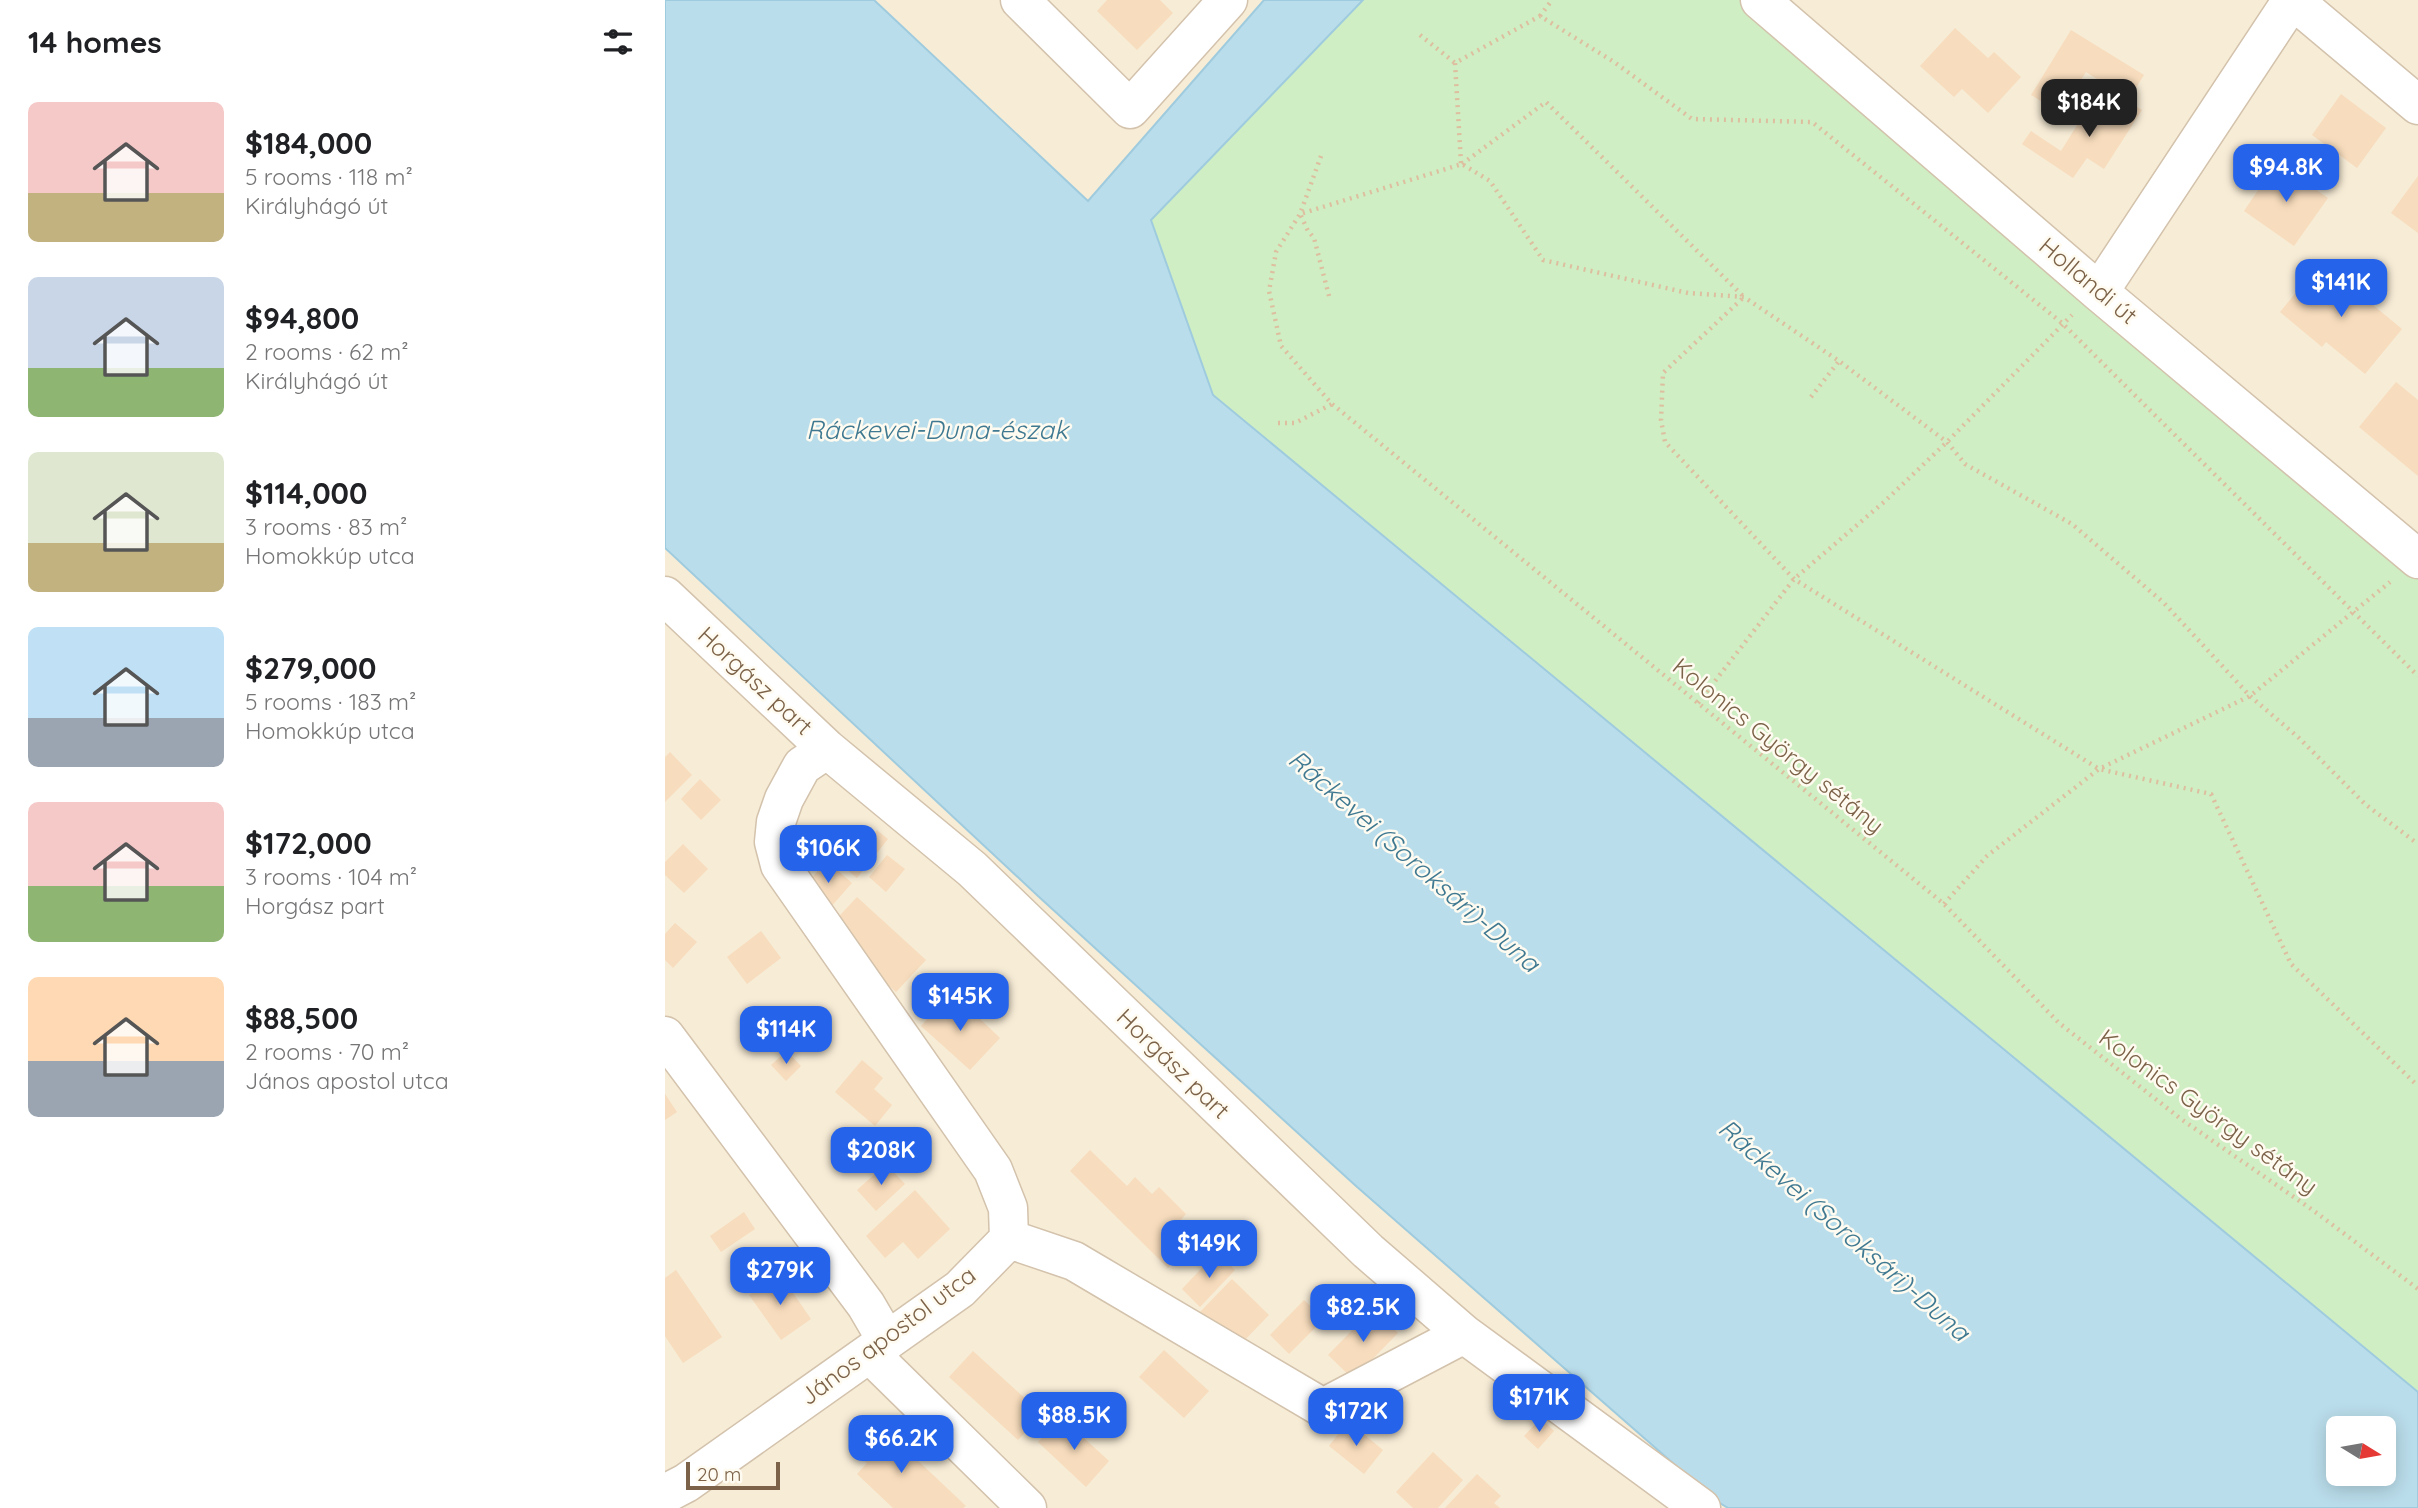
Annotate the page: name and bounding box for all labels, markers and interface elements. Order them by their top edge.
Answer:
text: 14 homes [28,23,162,61]
icon: filters [599,23,637,61]
pin: $184K [2040,80,2138,139]
text: $184K [2057,87,2121,116]
text: $184,000 [245,124,372,162]
icon: home [84,130,168,214]
pin: $94.8K [2229,144,2343,204]
text: $94.8K [2249,152,2323,181]
text: 5 rooms · 118 m² [245,162,413,191]
text: Királyhágó út [245,191,388,220]
street label: Hollandi út [2033,230,2144,330]
pin: $141K [2292,260,2390,319]
text: $141K [2311,267,2371,296]
text: $94,800 [245,299,359,337]
icon: home [84,305,168,389]
text: 2 rooms · 62 m² [245,337,409,366]
text: Királyhágó út [245,366,388,395]
water label: Ráckevei-Duna-észak [806,413,1070,446]
text: $114,000 [245,474,367,512]
icon: home [84,480,168,564]
text: 3 rooms · 83 m² [245,512,407,541]
text: Homokkúp utca [245,541,415,570]
street label: Horgász part [692,620,819,741]
text: $279,000 [245,649,376,687]
street label: Kolonics György sétány [1667,651,1890,840]
icon: home [84,655,168,739]
text: 5 rooms · 183 m² [245,687,416,716]
text: Homokkúp utca [245,716,415,745]
water label: Ráckevei (Soroksári)-Duna [1282,742,1548,980]
text: $172,000 [245,824,372,862]
pin: $106K [779,826,877,885]
icon: home [84,830,168,914]
text: $106K [796,833,860,862]
text: 3 rooms · 104 m² [245,862,417,891]
text: Horgász part [245,891,385,920]
pin: $145K [911,974,1009,1033]
text: $145K [928,981,992,1010]
text: $88,500 [245,999,358,1037]
street label: Horgász part [1111,1002,1237,1125]
icon: home [84,1005,168,1089]
pin: $114K [737,1006,835,1066]
text: $114K [756,1014,816,1043]
street label: Kolonics György sétány [2093,1022,2324,1201]
text: 2 rooms · 70 m² [245,1037,409,1066]
text: János apostol utca [245,1066,449,1095]
water label: Ráckevei (Soroksári)-Duna [1712,1111,1978,1349]
pin: $208K [832,1128,930,1187]
text: $208K [847,1135,915,1164]
pin: $149K [1160,1220,1258,1280]
text: $149K [1177,1228,1241,1257]
pin: $279K [731,1248,829,1307]
text: $279K [746,1255,814,1284]
street label: János apostol utca [794,1259,981,1411]
pin: $82.5K [1306,1284,1420,1344]
text: $82.5K [1326,1292,1400,1321]
pin: $171K [1490,1374,1588,1434]
text: $171K [1509,1382,1569,1411]
pin: $172K [1307,1388,1405,1448]
pin: $88.5K [1017,1392,1131,1452]
text: $172K [1324,1396,1388,1425]
text: $88.5K [1038,1400,1110,1429]
pin: $66.2K [844,1416,958,1475]
north arrow [2326,1416,2396,1486]
map controls [2326,1416,2396,1486]
text: $66.2K [864,1423,938,1452]
scale bar [686,1459,781,1491]
text: 20 m [697,1462,741,1486]

